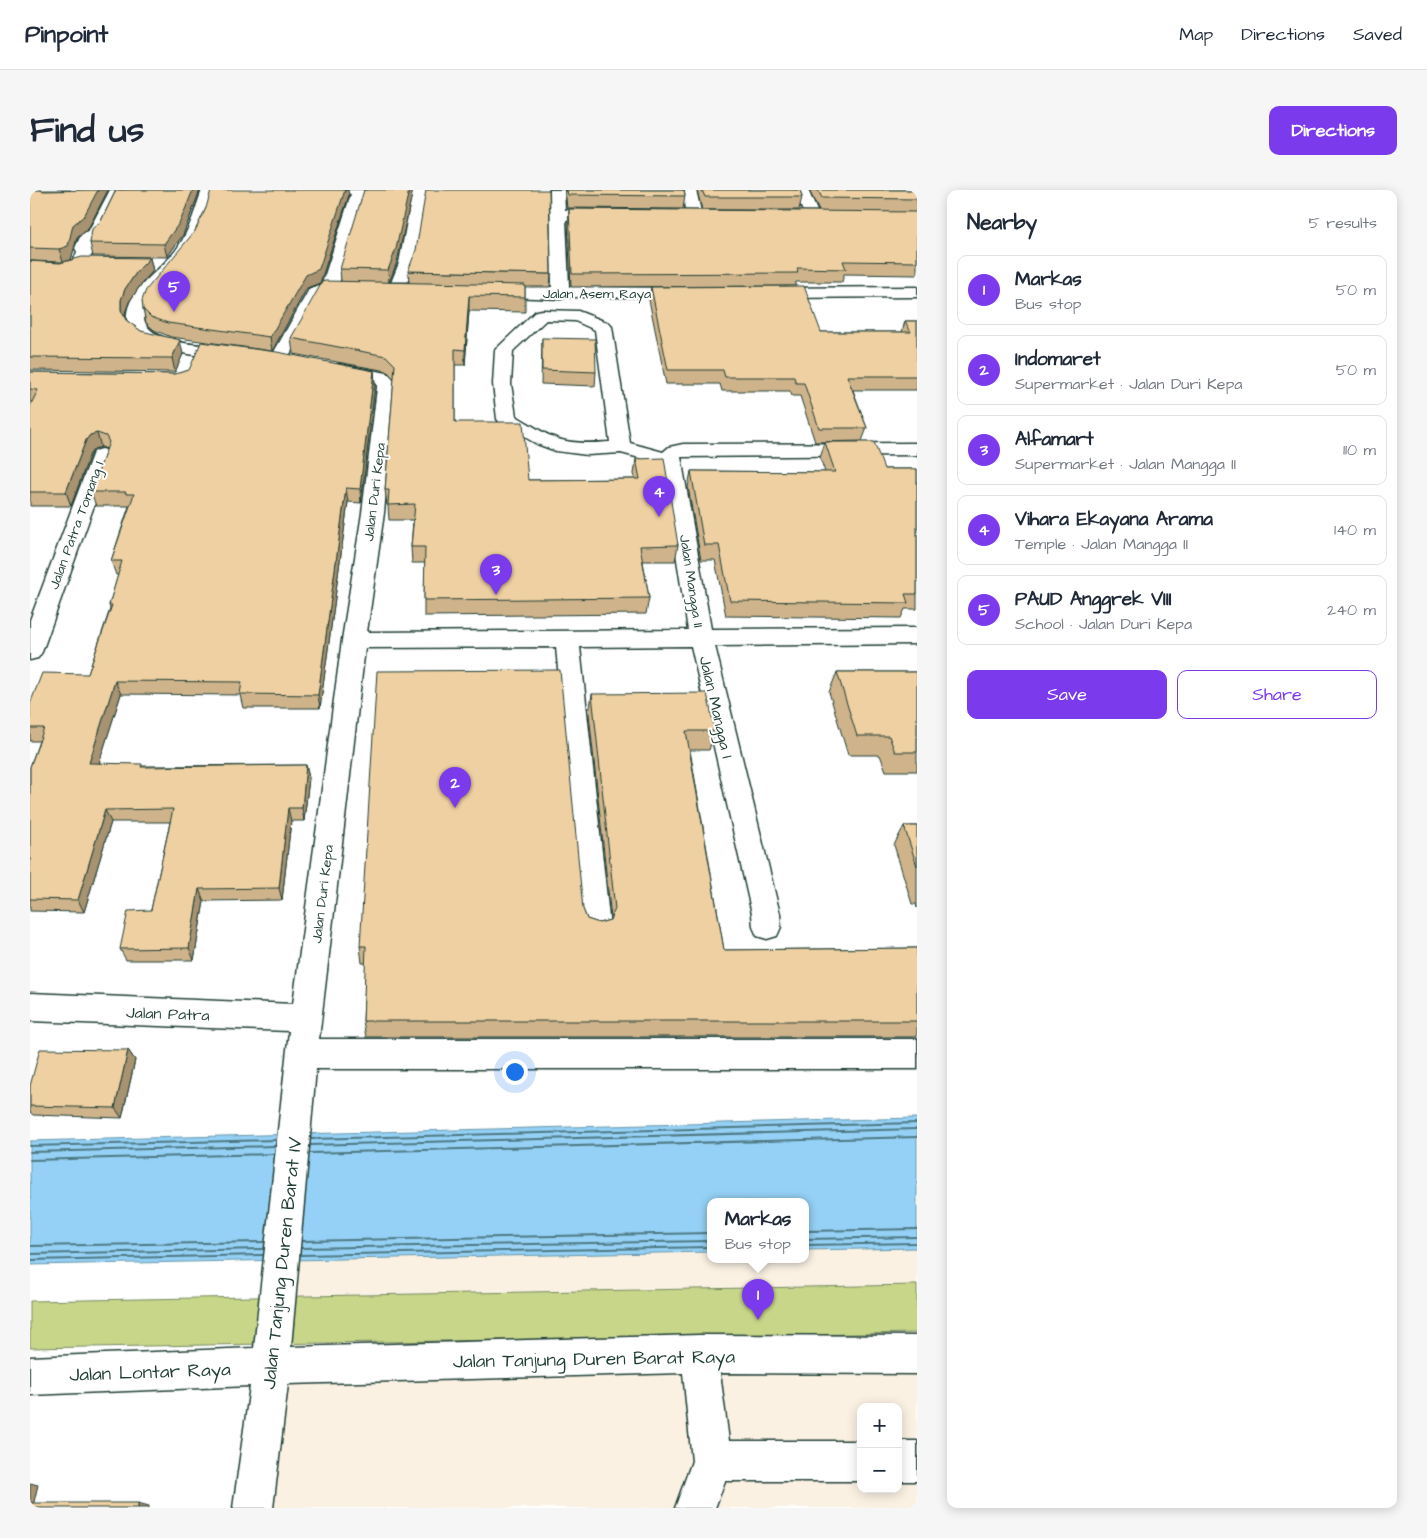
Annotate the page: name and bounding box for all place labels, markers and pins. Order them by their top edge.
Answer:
pin: 5 [158,271,190,312]
pin: 4 [643,476,675,517]
pin: 3 [480,554,512,595]
pin: 2 [439,767,471,808]
pin: 1 [742,1279,774,1320]

